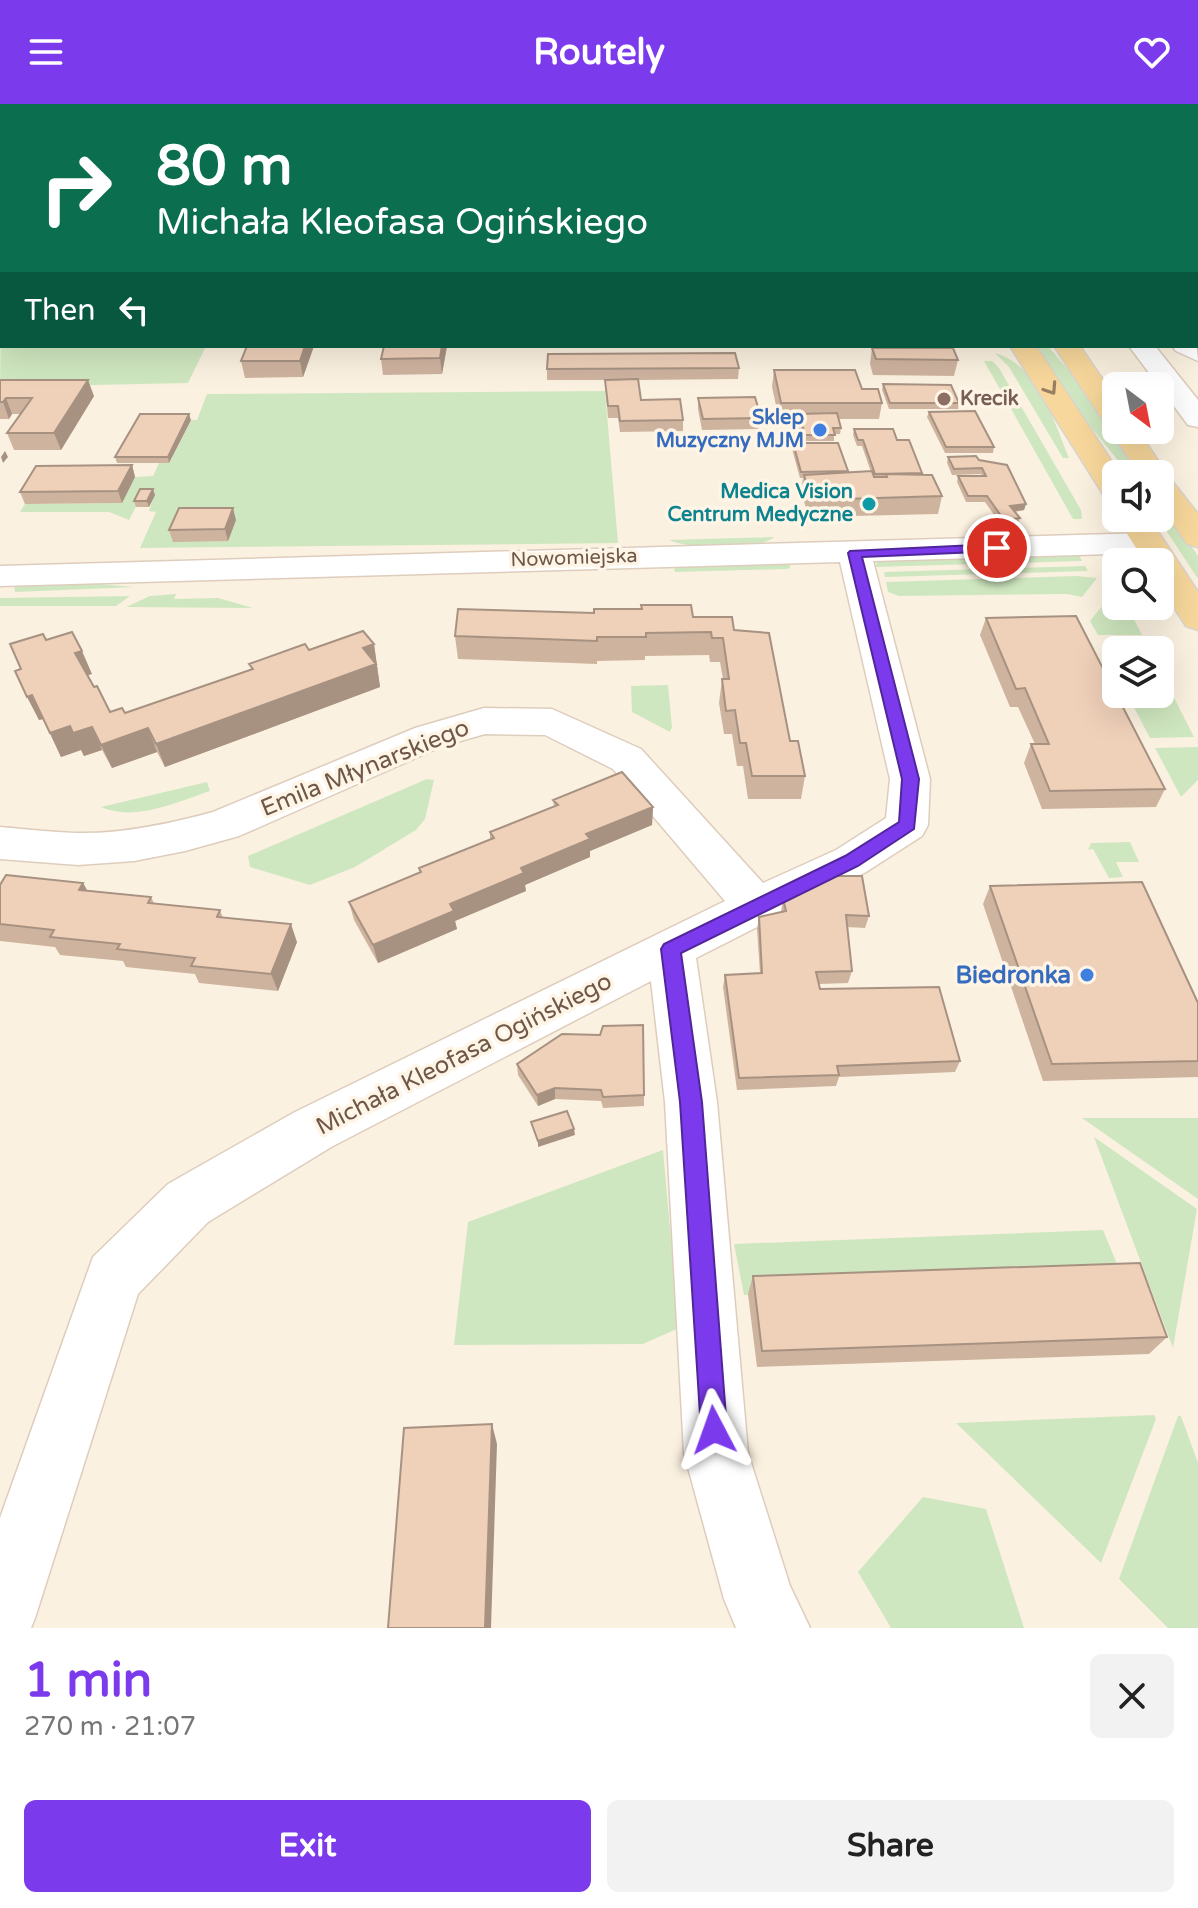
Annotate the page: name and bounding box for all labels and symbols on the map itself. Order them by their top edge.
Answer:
north arrow [1102,372,1174,444]
one-way arrow [1041,380,1056,395]
place label: Krecik [960,387,1019,411]
marker: Krecik [935,390,953,408]
place label: Sklep Muzyczny MJM [656,406,804,453]
marker: Sklep Muzyczny MJM [811,421,829,439]
place label: Medica Vision Centrum Medyczne [667,480,853,527]
marker: Medica Vision Centrum Medyczne [860,495,878,513]
pin [963,514,1031,582]
street label: Nowomiejska [510,544,638,572]
street label: Emila Młynarskiego [256,713,474,823]
place label: Biedronka [955,961,1071,990]
marker: Biedronka [1078,966,1096,984]
street label: Michała Kleofasa Ogińskiego [311,967,617,1141]
position arrow [672,1388,756,1472]

